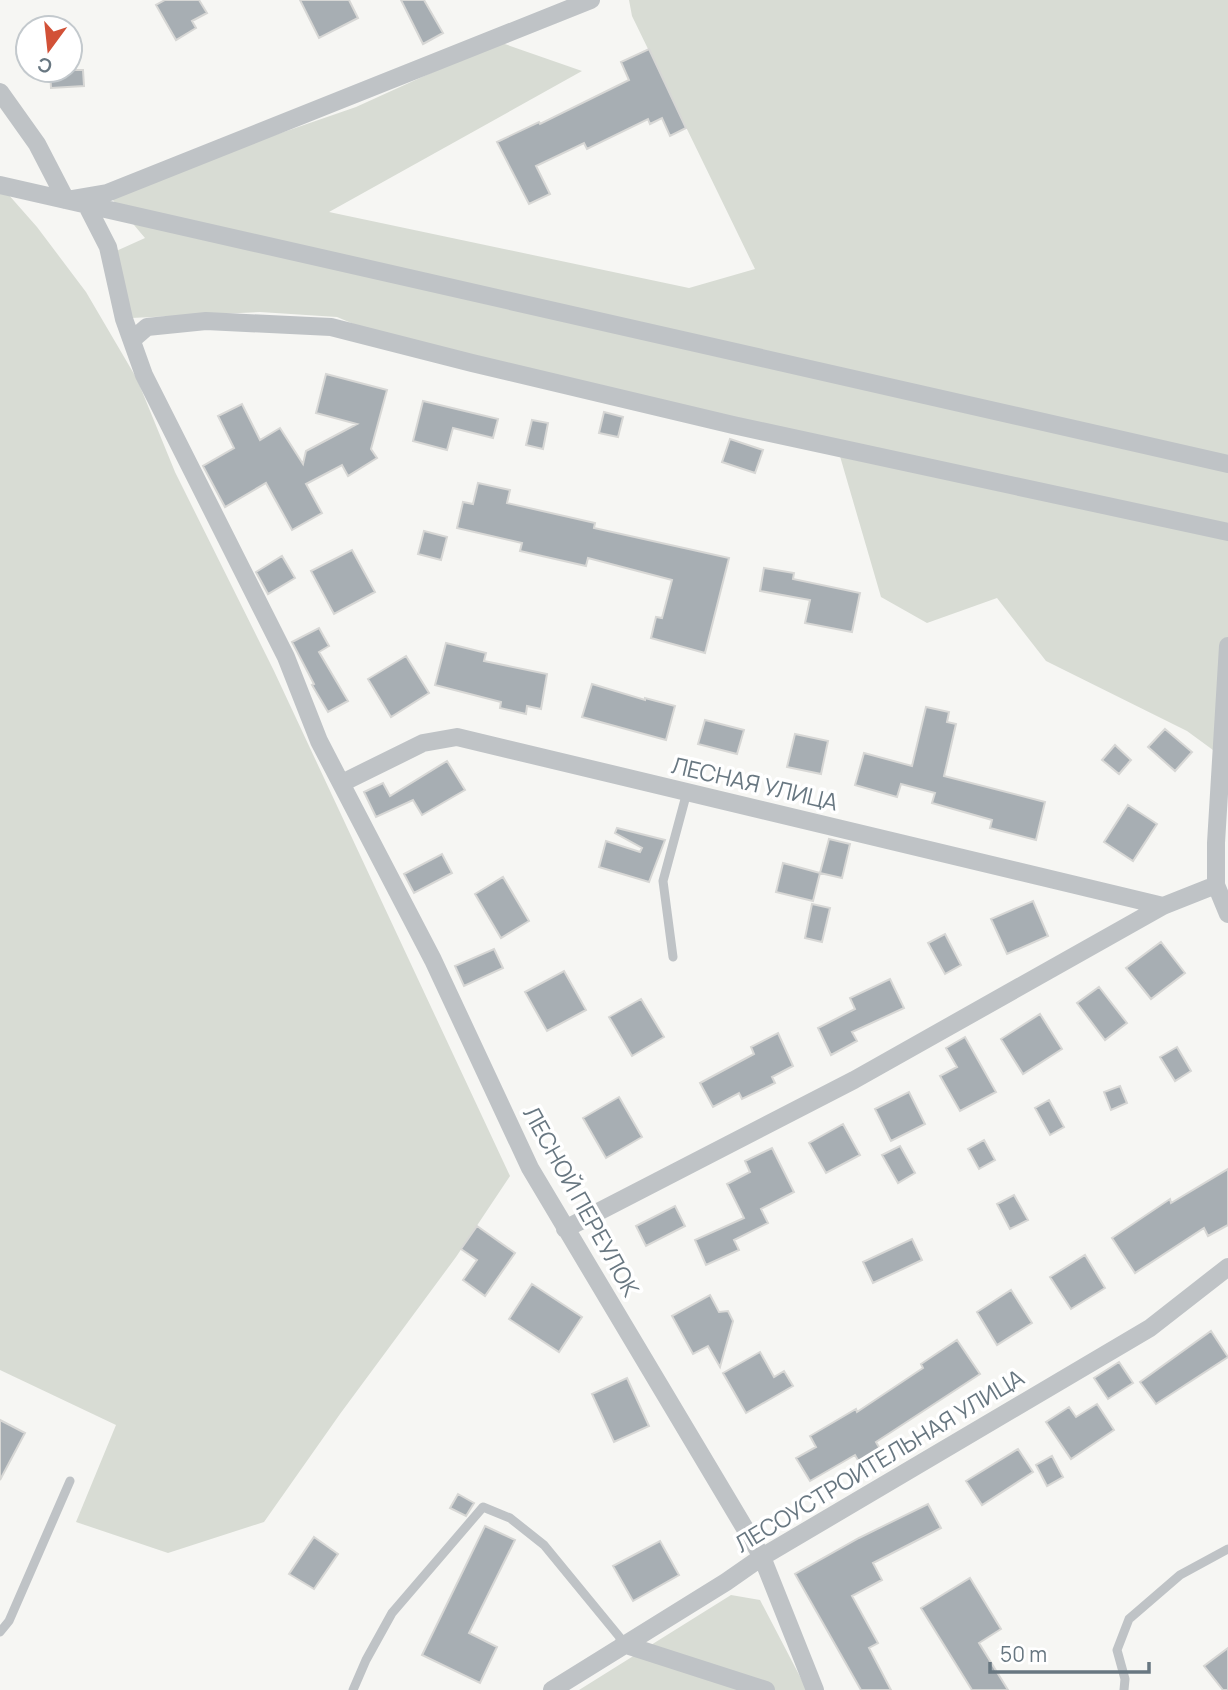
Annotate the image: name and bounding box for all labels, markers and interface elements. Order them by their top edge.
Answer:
north arrow [14,14,84,84]
text: С [34,51,55,80]
street label: ЛЕСНАЯ УЛИЦА [669,748,842,818]
street label: ЛЕСНОЙ ПЕРЕУЛОК [516,1100,648,1302]
street label: ЛЕСОУСТРОИТЕЛЬНАЯ УЛИЦА [728,1360,1030,1559]
scale bar [990,1630,1149,1674]
text: 50 m [1000,1640,1047,1668]

